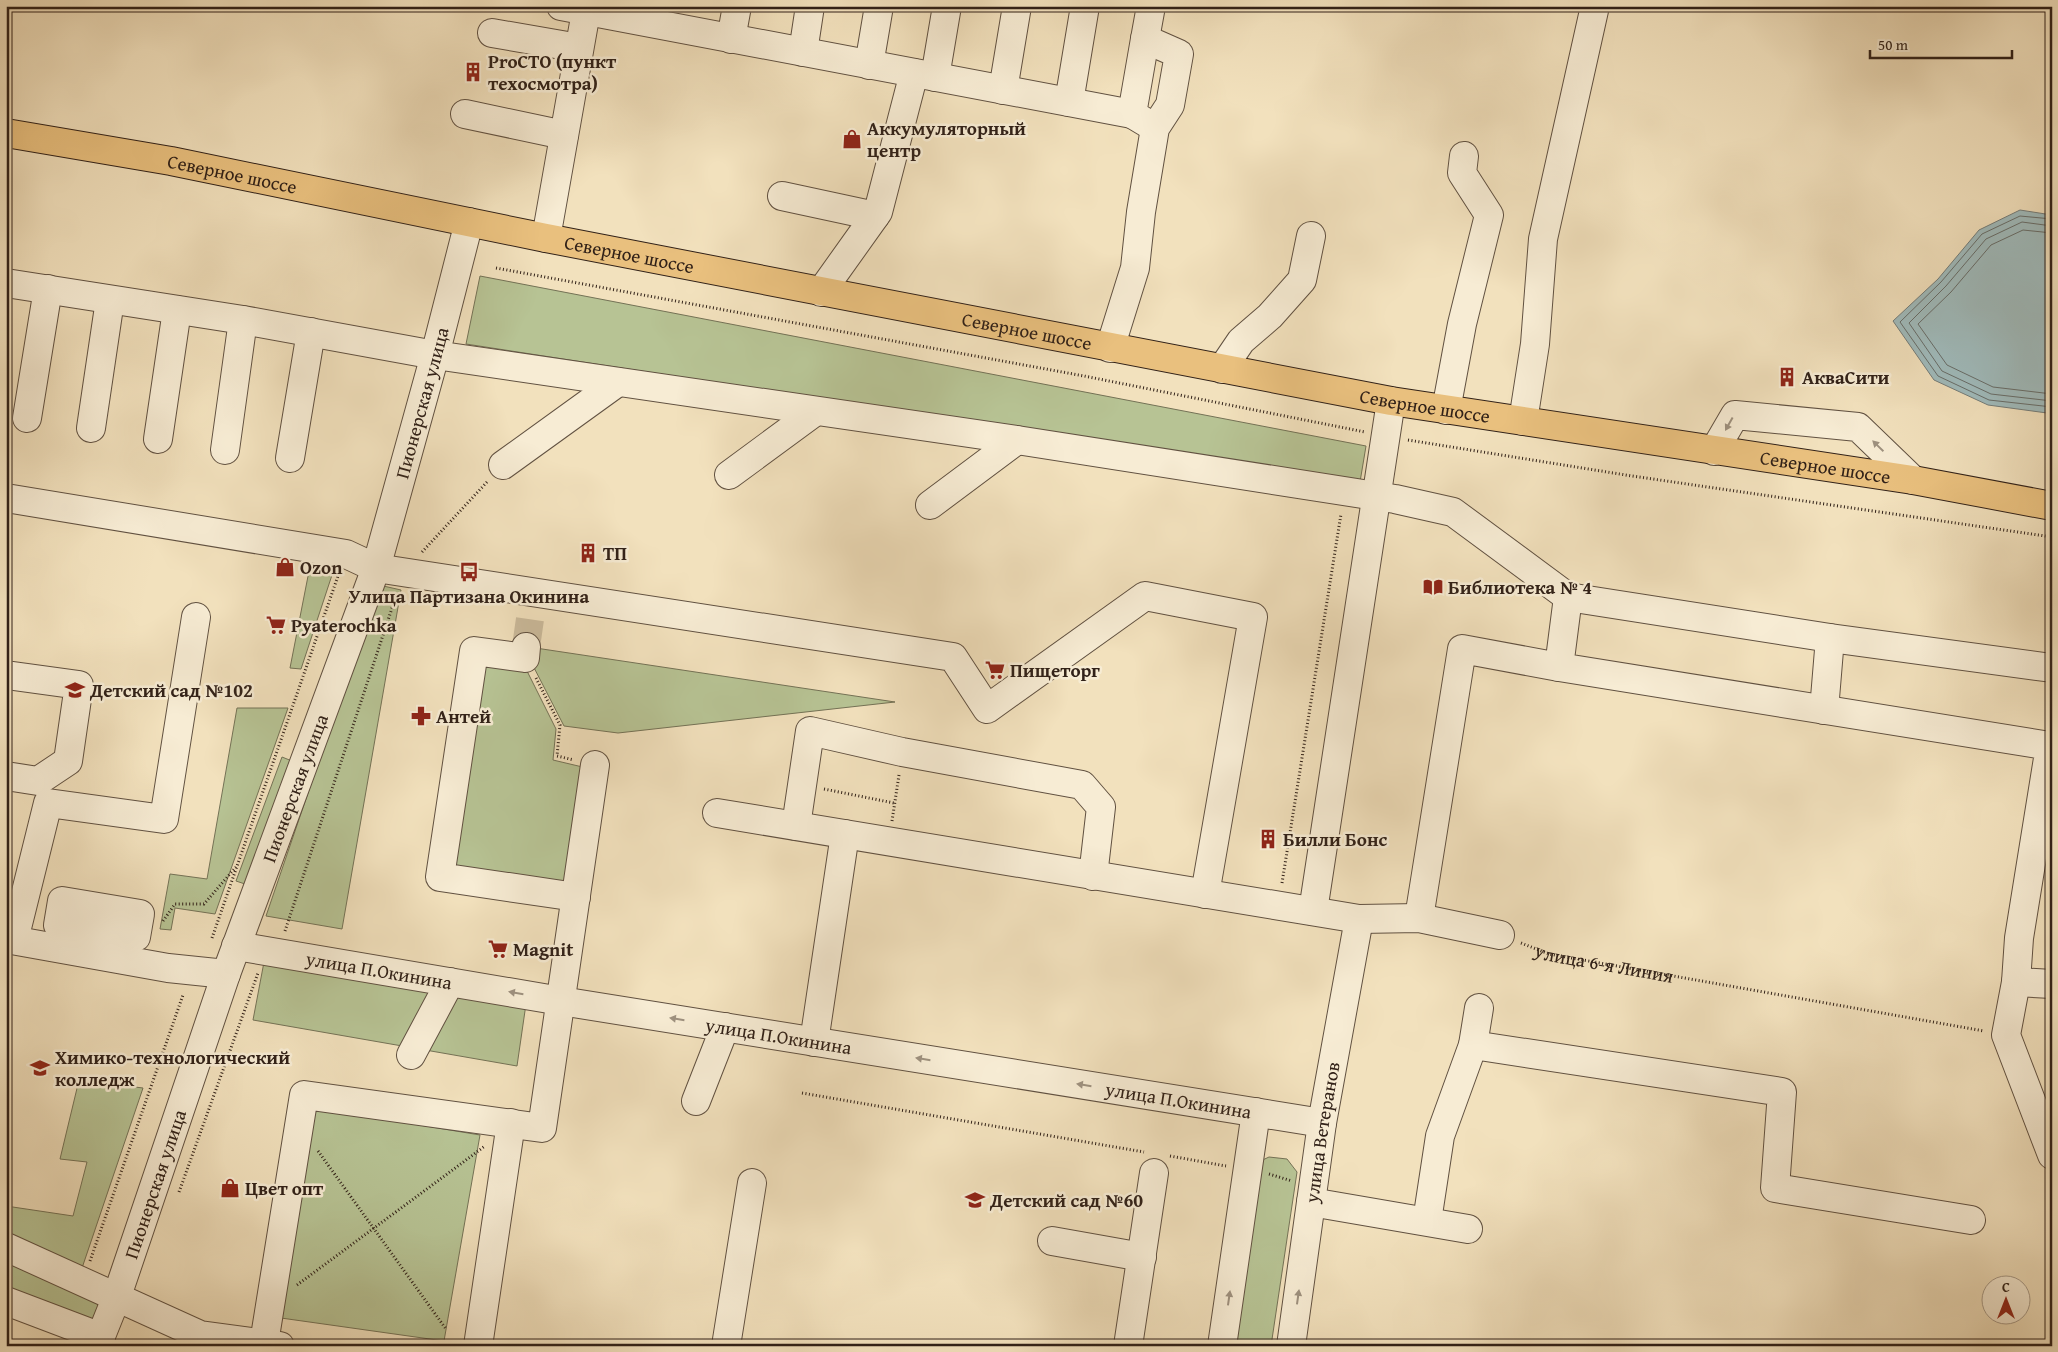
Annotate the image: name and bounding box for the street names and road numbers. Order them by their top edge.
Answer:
street label: Северное шоссе [165,147,300,201]
street label: Северное шоссе [562,228,697,280]
street label: Северное шоссе [960,305,1094,357]
street label: Пионерская улица [387,324,456,482]
street label: Северное шоссе [1357,381,1492,430]
street label: Северное шоссе [1758,443,1892,490]
street label: Пионерская улица [255,710,335,866]
street label: улица 6-я Линия [1530,935,1676,990]
street label: улица П.Окинина [303,944,454,996]
street label: улица П.Окинина [703,1010,854,1061]
street label: улица Ветеранов [1297,1059,1347,1206]
street label: улица П.Окинина [1102,1074,1254,1126]
street label: Пионерская улица [117,1106,193,1262]

